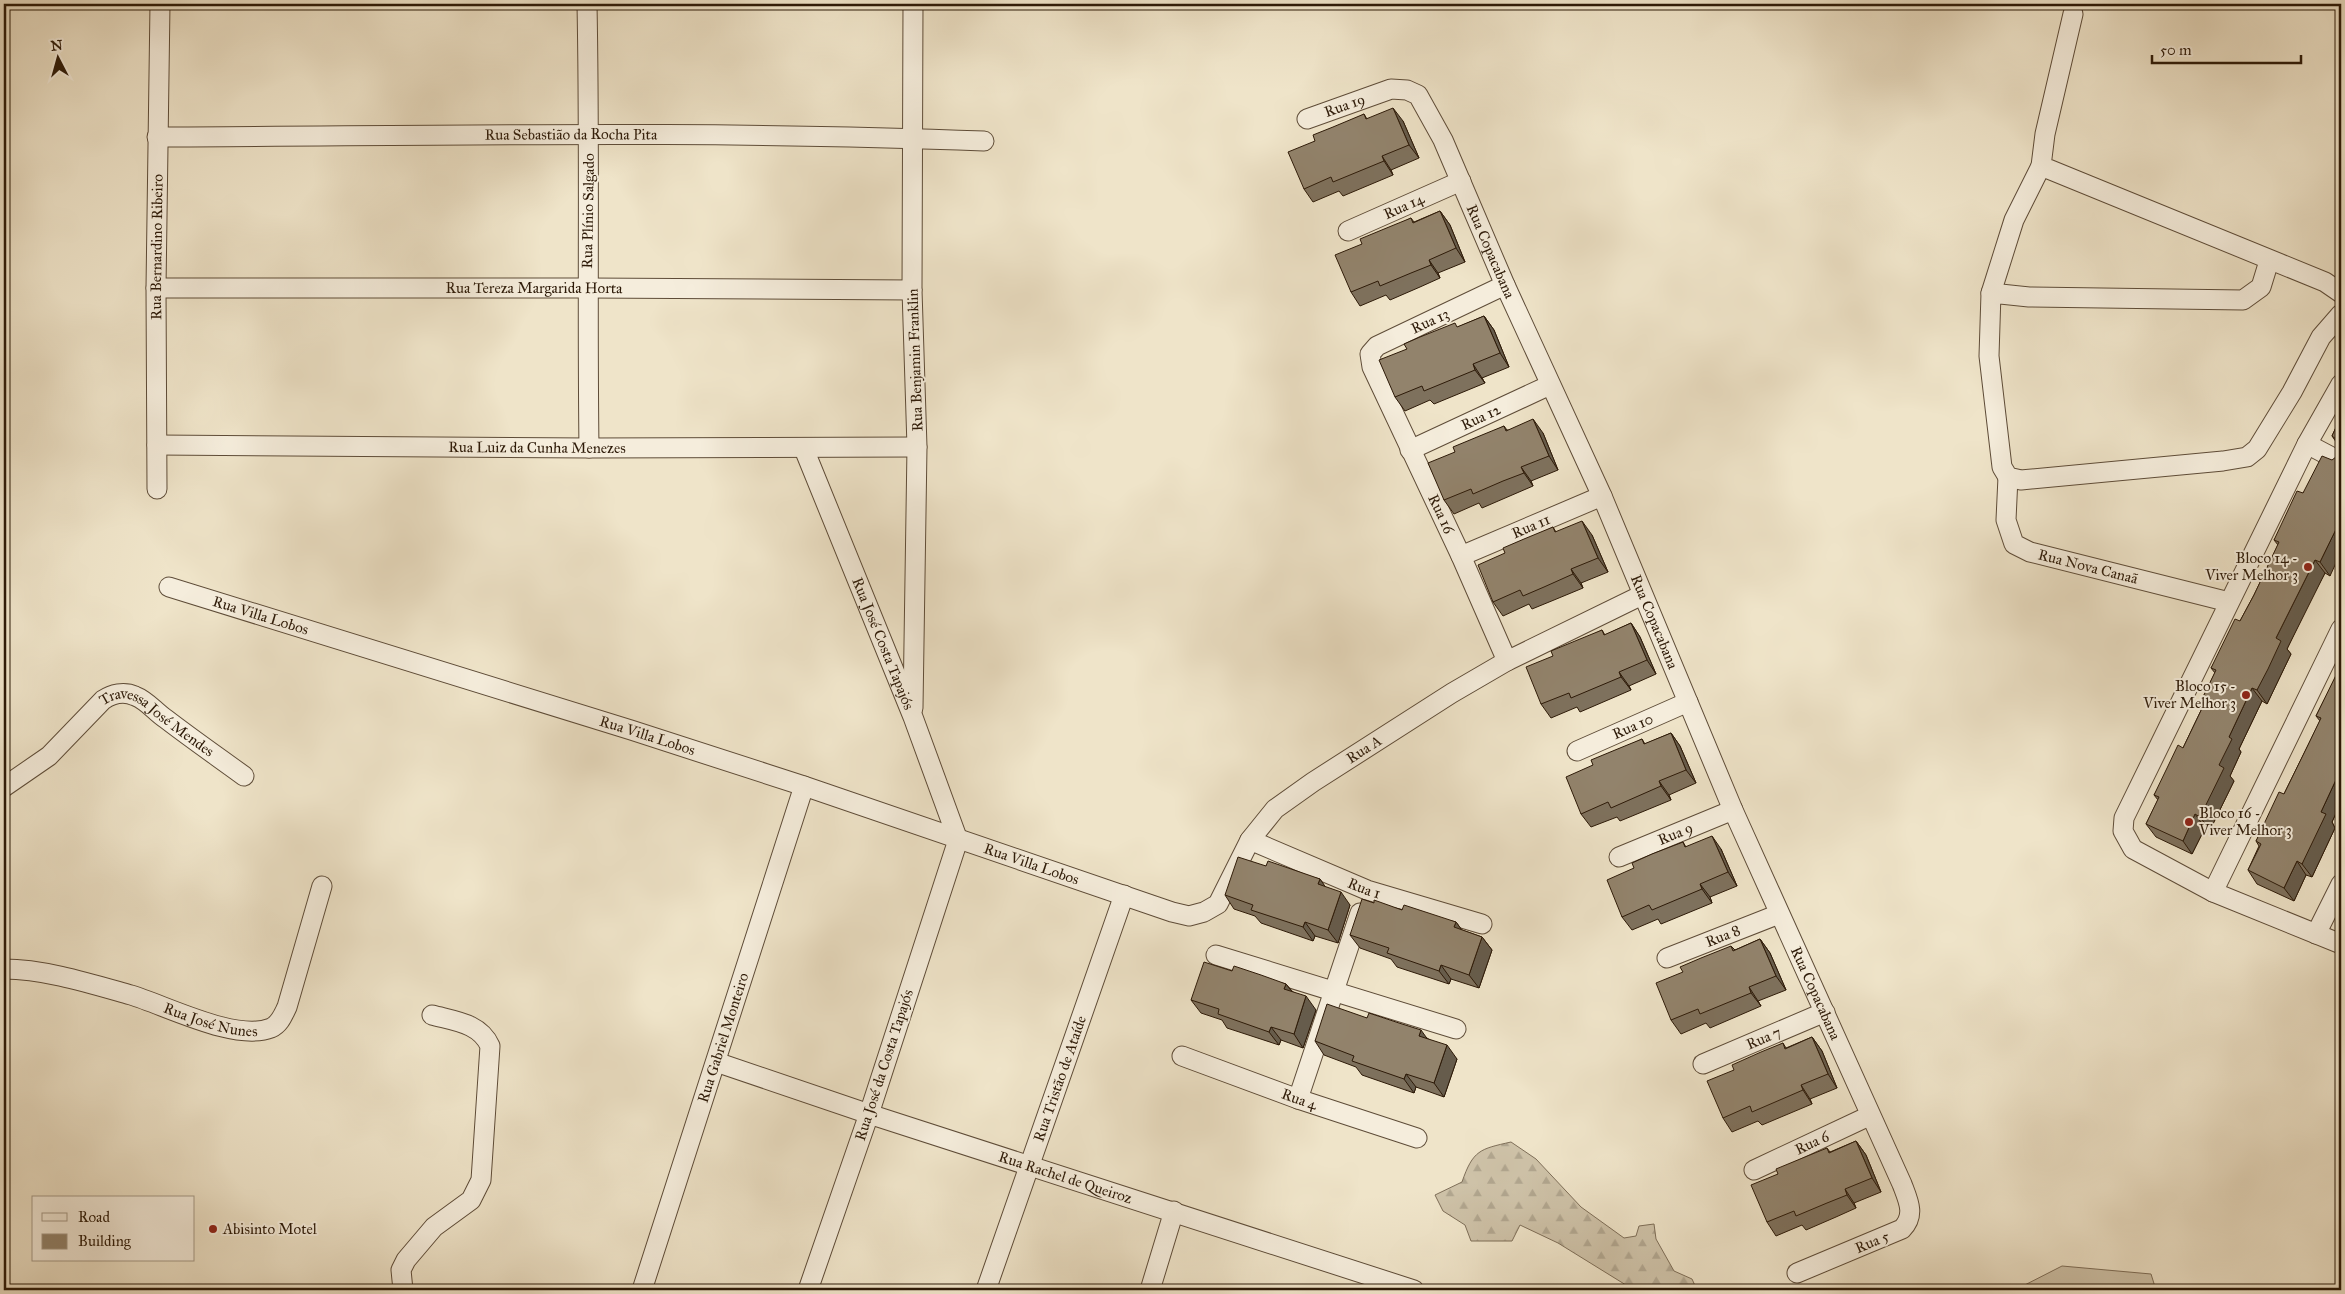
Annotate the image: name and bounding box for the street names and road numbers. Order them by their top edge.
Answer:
street label: Rua 19 [1322,90,1367,121]
street label: Rua Sebastião da Rocha Pita [485,125,658,144]
street label: Rua Plínio Salgado [578,153,598,269]
street label: Rua Bernardino Ribeiro [147,174,167,320]
street label: Rua 14 [1381,189,1427,223]
street label: Rua Copacabana [1463,202,1519,302]
street label: Rua Tereza Margarida Horta [446,279,623,297]
street label: Rua Benjamin Franklin [904,288,926,432]
street label: Rua 13 [1408,304,1452,338]
street label: Rua 12 [1458,400,1504,434]
street label: Rua Luiz da Cunha Menezes [448,438,626,457]
street label: Rua 16 [1424,491,1459,538]
street label: Rua 11 [1509,510,1553,542]
street label: Rua Nova Canaã [2036,545,2140,588]
street label: Rua Copacabana [1627,572,1682,672]
street label: Rua José Costa Tapajós [848,575,918,712]
street label: Rua Villa Lobos [211,592,311,639]
street label: Travessa José Mendes [96,684,218,761]
street label: Rua 10 [1610,710,1656,743]
street label: Rua Villa Lobos [597,712,698,759]
street label: Rua A [1343,732,1385,767]
street label: Rua 9 [1655,819,1696,849]
street label: Rua Villa Lobos [982,839,1082,889]
street label: Rua 1 [1345,874,1383,903]
street label: Rua 8 [1703,921,1743,951]
street label: Rua Copacabana [1787,944,1845,1043]
street label: Rua Gabriel Monteiro [694,970,753,1105]
street label: Rua José da Costa Tapajós [851,987,918,1143]
street label: Rua José Nunes [161,999,258,1040]
street label: Rua Tristão de Ataíde [1030,1013,1090,1144]
street label: Rua 7 [1744,1023,1784,1053]
street label: Rua 4 [1279,1085,1320,1114]
street label: Rua 6 [1792,1127,1833,1159]
street label: Rua Rachel de Queiroz [996,1147,1135,1207]
street label: Rua 5 [1852,1227,1892,1257]

